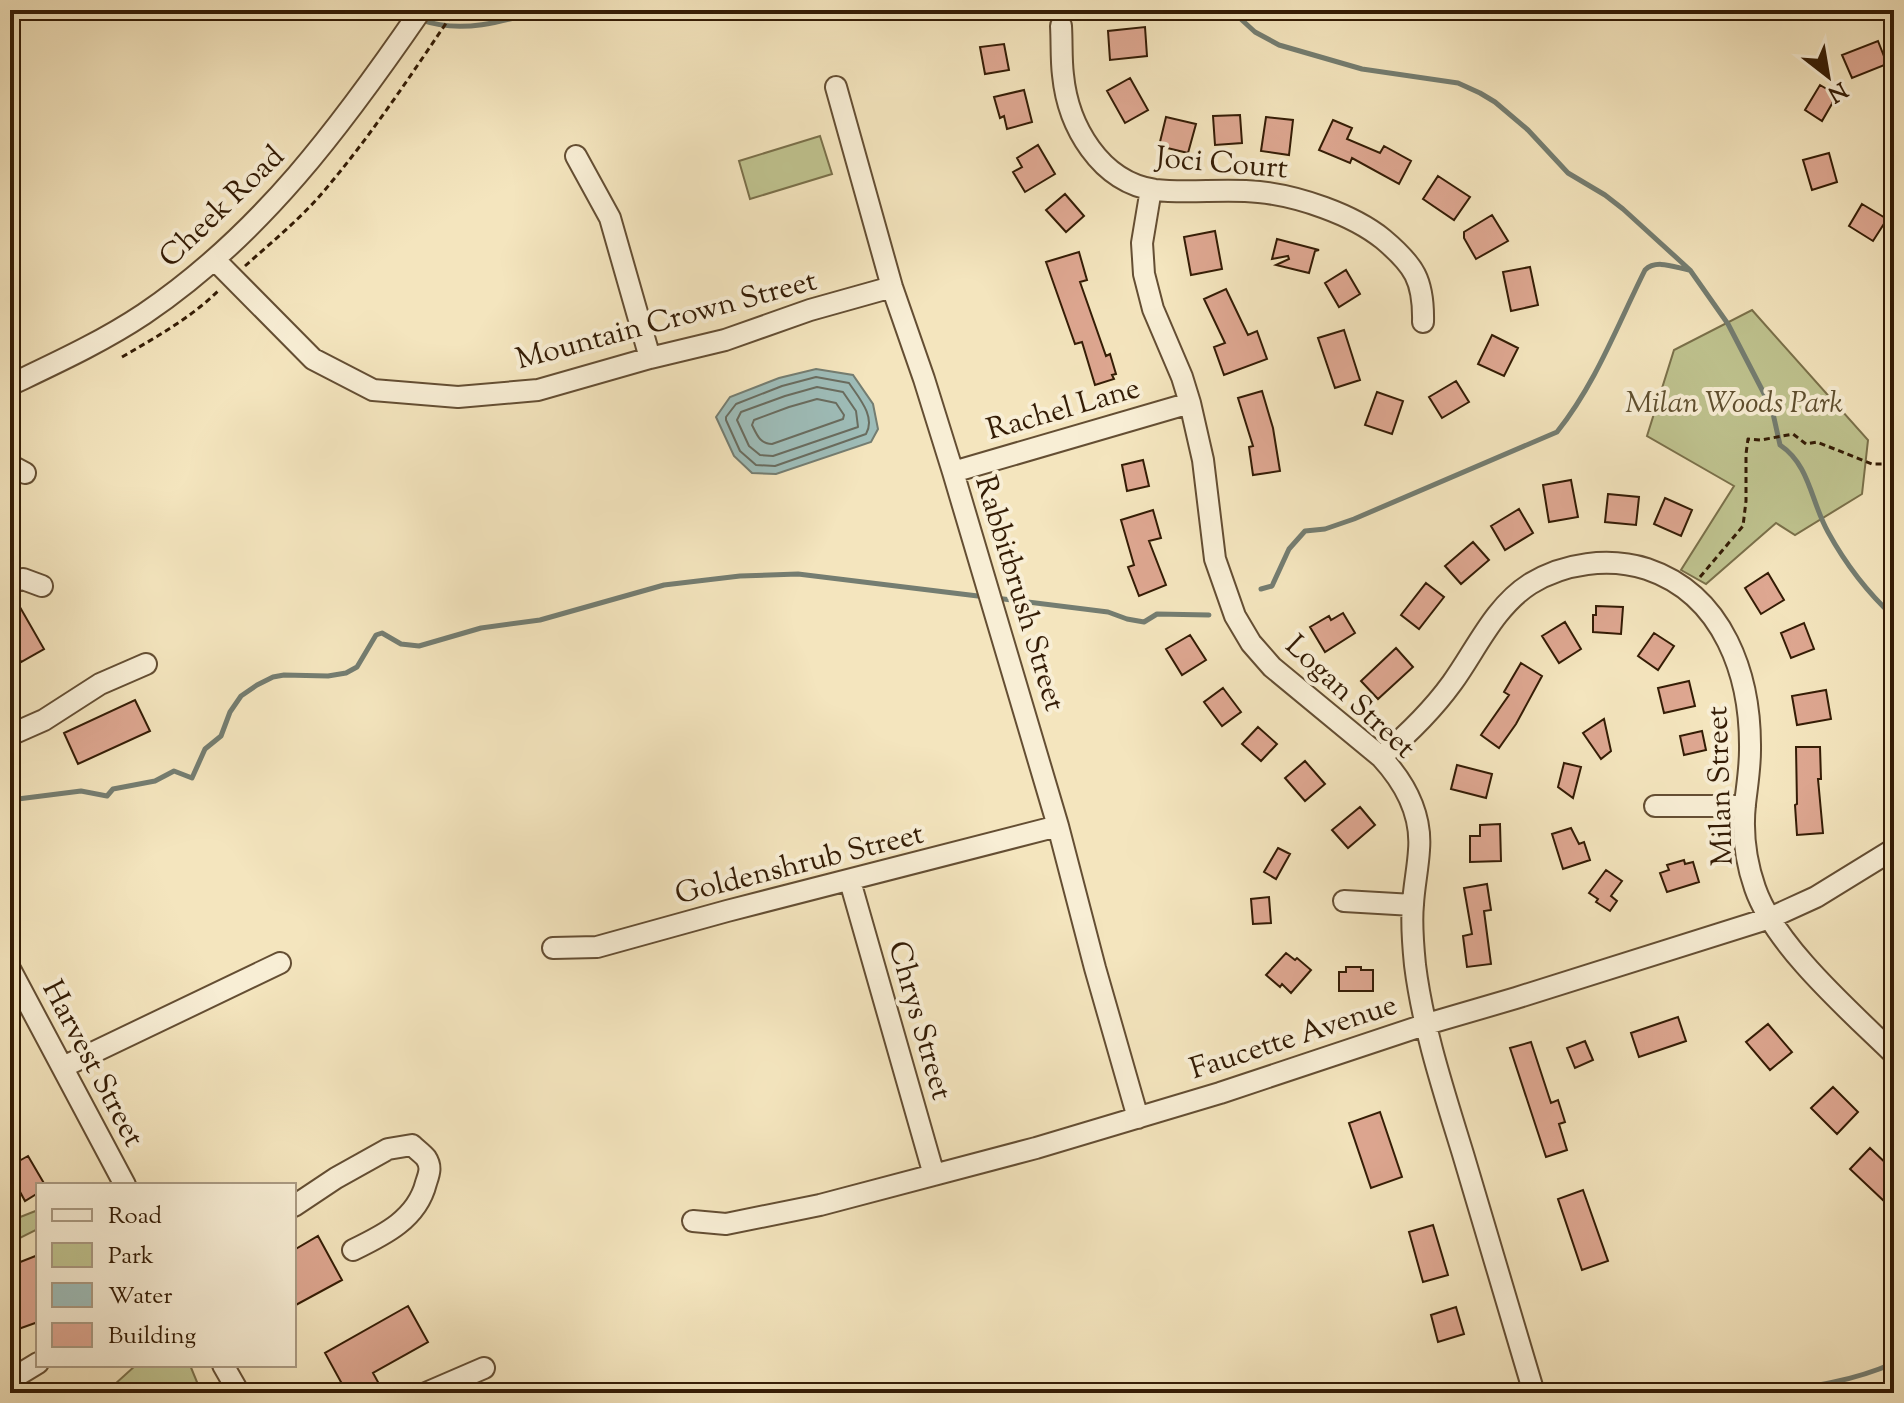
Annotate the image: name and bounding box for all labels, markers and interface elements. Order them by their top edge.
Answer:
north arrow [1788,36,1868,116]
text: N [1821,72,1853,109]
street label: Cheek Road [150,137,295,279]
street label: Joci Court [1152,137,1289,192]
street label: Mountain Crown Street [512,261,822,382]
street label: Rachel Lane [982,368,1145,453]
park label: Milan Woods Park [1625,383,1843,426]
street label: Rabbitbrush Street [962,471,1075,717]
street label: Logan Street [1274,626,1424,770]
street label: Milan Street [1697,705,1746,867]
street label: Goldenshrub Street [671,814,928,917]
street label: Chrys Street [875,936,962,1105]
street label: Harvest Street [30,973,154,1155]
street label: Faucette Avenue [1185,985,1403,1092]
legend [36,1183,296,1367]
text: Road [108,1200,162,1234]
text: Park [108,1240,154,1274]
text: Water [108,1280,172,1314]
text: Building [108,1320,197,1354]

